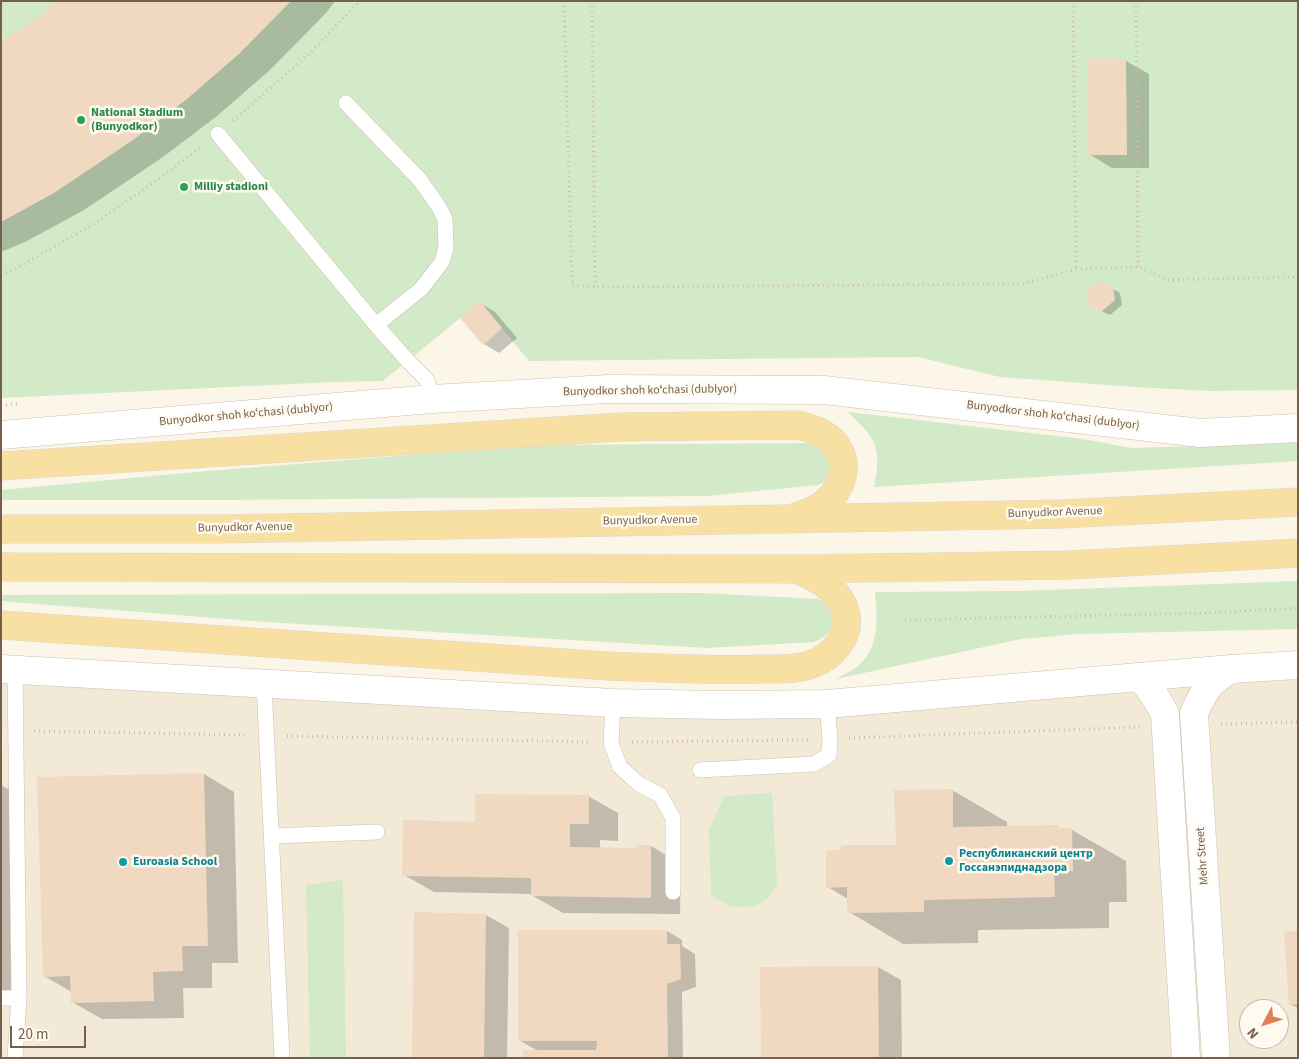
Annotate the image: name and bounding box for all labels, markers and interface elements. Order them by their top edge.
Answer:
place label: National Stadium (Bunyodkor) [91,106,183,134]
marker: National Stadium (Bunyodkor) [75,114,87,126]
place label: Milliy stadioni [194,180,268,194]
marker: Milliy stadioni [178,181,190,193]
street label: Bunyodkor shoh koʻchasi (dublyor) [563,382,737,400]
street label: Bunyodkor shoh koʻchasi (dublyor) [966,398,1140,434]
street label: Bunyodkor shoh koʻchasi (dublyor) [159,400,333,430]
street label: Bunyudkor Avenue [1007,504,1103,522]
street label: Bunyudkor Avenue [603,513,697,529]
street label: Bunyudkor Avenue [198,520,292,536]
street label: Mehr Street [1194,827,1212,885]
place label: Республиканский центр Госсанэпиднадзора [959,847,1093,875]
place label: Euroasia School [133,855,217,869]
marker: Республиканский центр Госсанэпиднадзора [943,855,955,867]
marker: Euroasia School [117,856,129,868]
north arrow [1239,999,1289,1049]
scale bar [12,1016,89,1048]
text: N [1243,1023,1264,1043]
text: 20 m [18,1024,48,1045]

